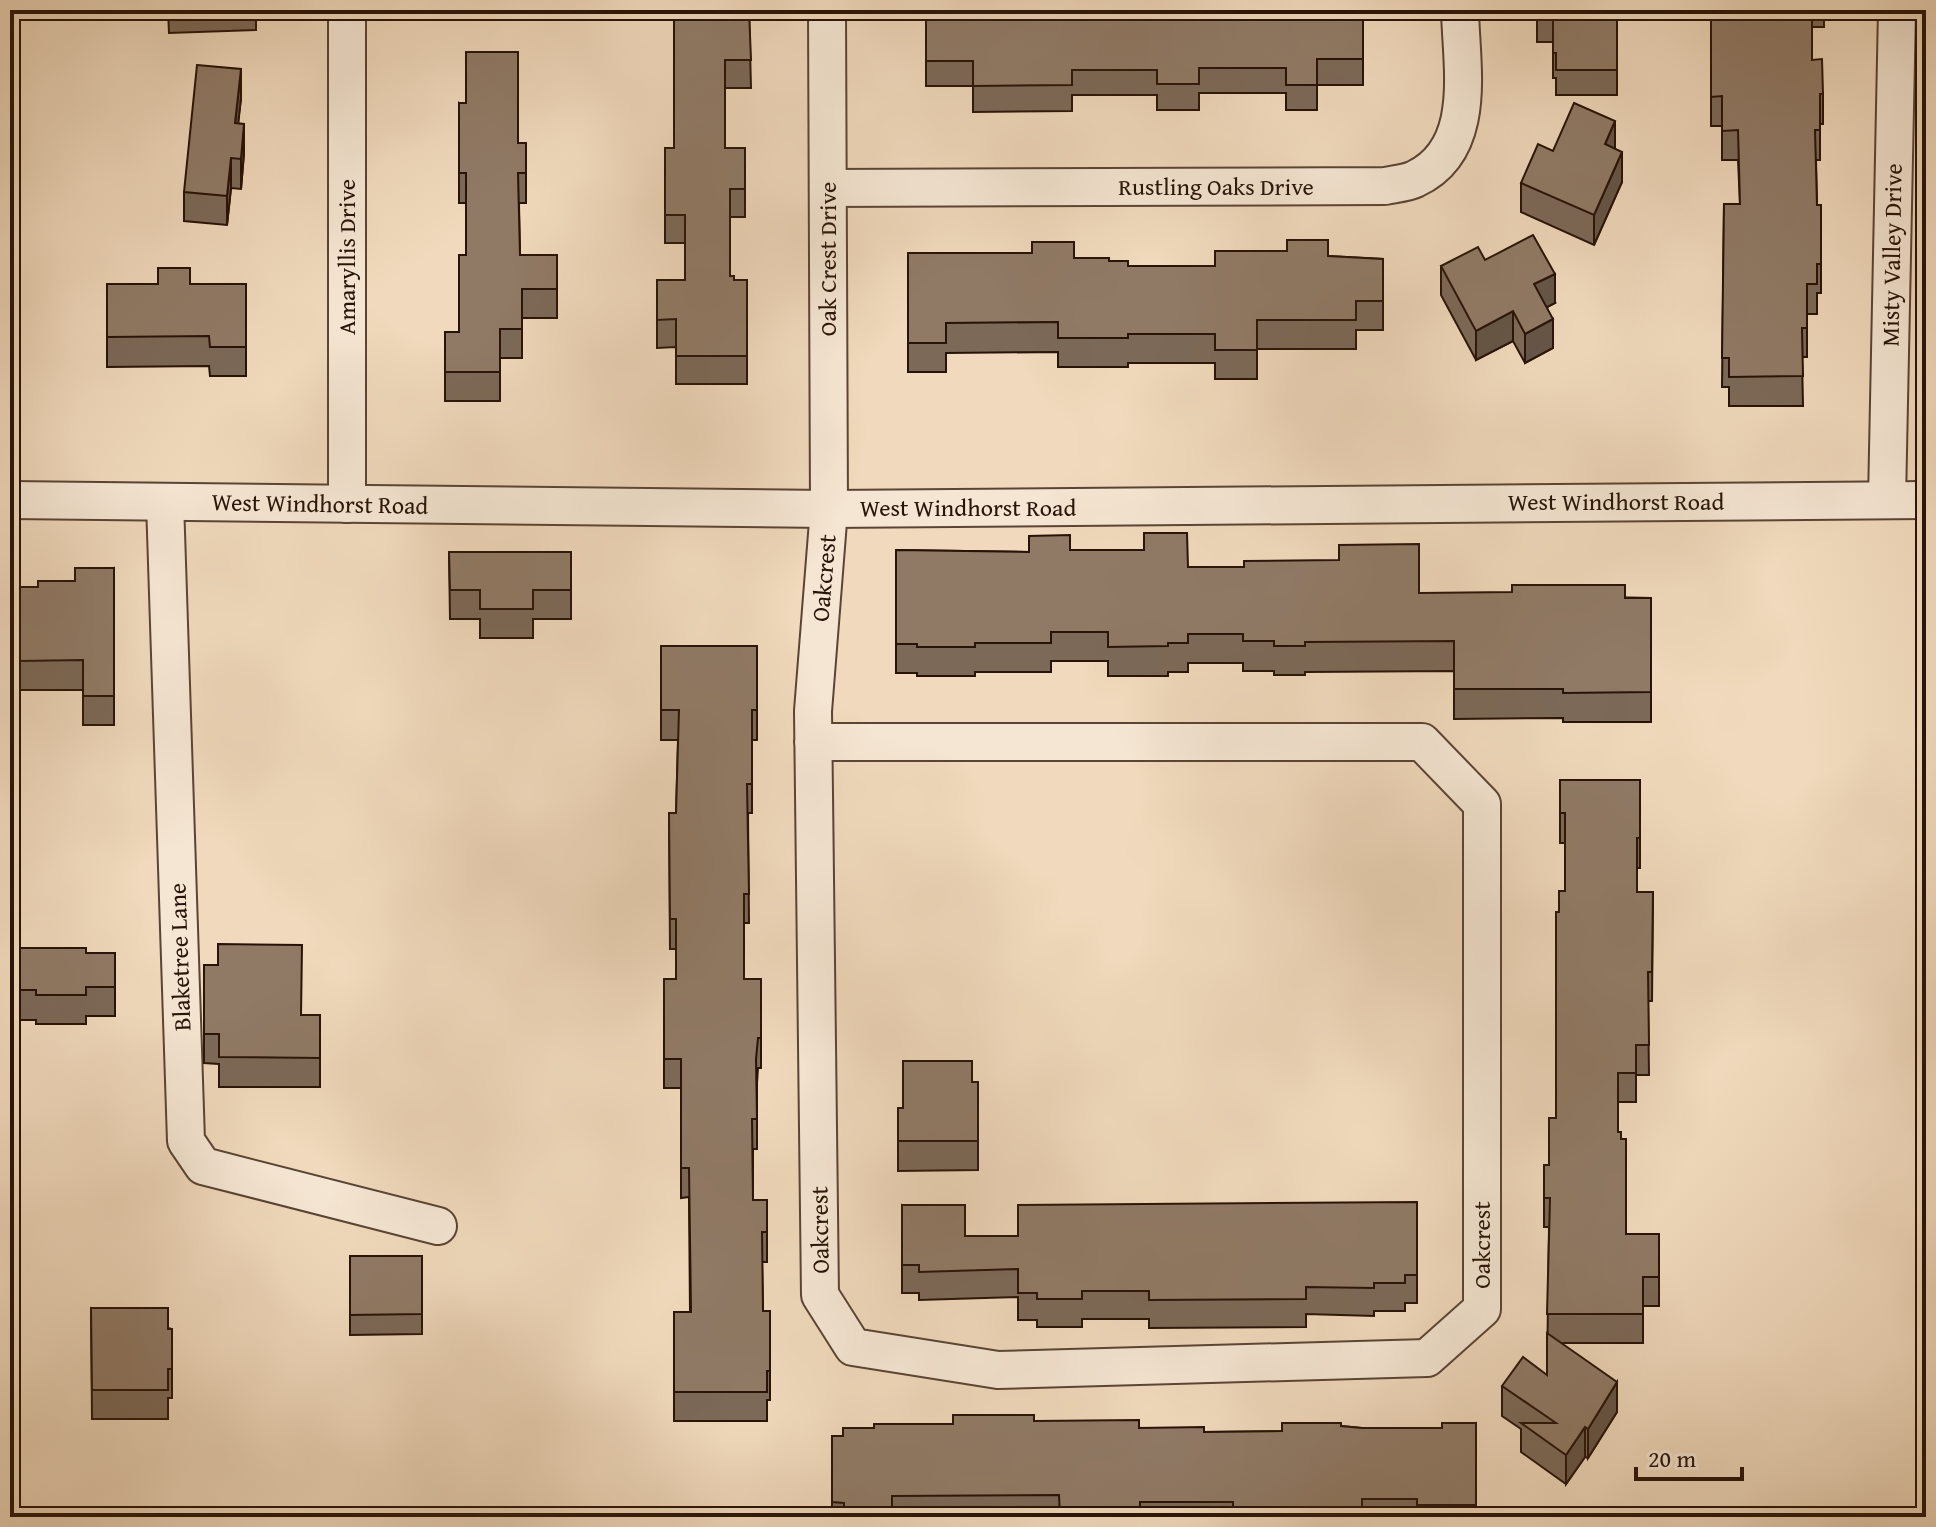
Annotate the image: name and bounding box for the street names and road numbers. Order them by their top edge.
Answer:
street label: Misty Valley Drive [1872,163,1911,347]
street label: Rustling Oaks Drive [1118,169,1314,204]
street label: Amaryllis Drive [329,179,364,335]
street label: Oak Crest Drive [810,182,845,336]
street label: West Windhorst Road [211,484,429,523]
street label: West Windhorst Road [1508,484,1724,519]
street label: West Windhorst Road [860,490,1076,525]
street label: Oakcrest [802,532,845,623]
street label: Blaketree Lane [159,882,200,1032]
street label: Oakcrest [801,1185,838,1274]
street label: Oakcrest [1464,1201,1499,1289]

